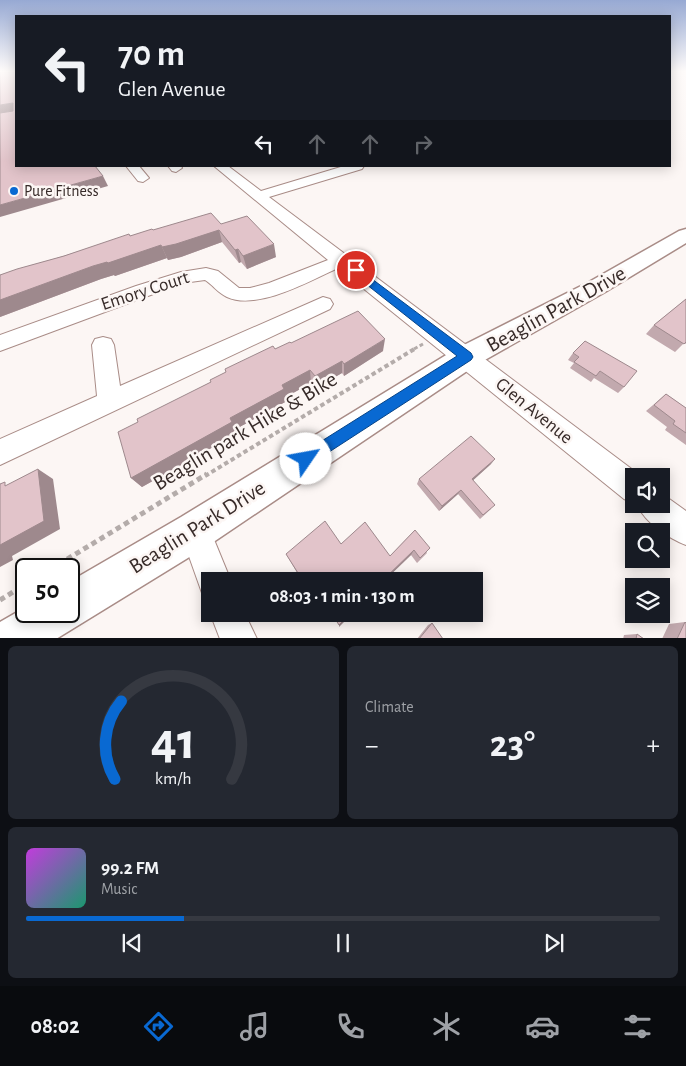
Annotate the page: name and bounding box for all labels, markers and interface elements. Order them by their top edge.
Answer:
icon: left [35,35,100,100]
text: 70 m [118,37,185,72]
text: Glen Avenue [118,78,226,100]
icon: left [250,130,278,158]
icon: ahead [303,130,331,158]
icon: ahead [356,130,384,158]
icon: right [409,130,437,158]
place label: Pure Fitness [24,183,99,199]
marker: Pure Fitness [8,185,20,197]
pin [335,249,377,291]
icon: arrive [342,256,370,284]
street label: Beaglin Park Drive [483,262,629,356]
street label: Emory Court [99,268,191,314]
street label: Beaglin park Hike & Bike [149,368,341,494]
street label: Glen Avenue [492,374,576,448]
position arrow [279,432,331,484]
map controls [625,468,670,623]
button: sound [625,468,670,513]
street label: Beaglin Park Drive [125,476,269,578]
button: search [625,523,670,568]
speed limit sign: 50 [15,558,80,623]
button: layers [625,578,670,623]
text: 08:03 · 1 min · 130 m [269,587,415,606]
text: Climate [365,699,414,715]
text: 41 [151,716,196,768]
text: 23° [490,726,535,764]
text: − [365,732,378,760]
text: + [647,732,660,760]
text: km/h [155,770,192,788]
text: 99.2 FM [101,859,159,878]
text: Music [101,881,137,897]
icon: previous [118,929,146,957]
icon: pause [329,929,357,957]
icon: next [540,929,568,957]
icon: directions [141,1009,176,1044]
icon: music [237,1009,272,1044]
icon: phone [333,1009,368,1044]
icon: climate [429,1009,464,1044]
icon: car [525,1009,560,1044]
icon: filters [620,1009,655,1044]
text: 08:02 [30,1015,80,1037]

